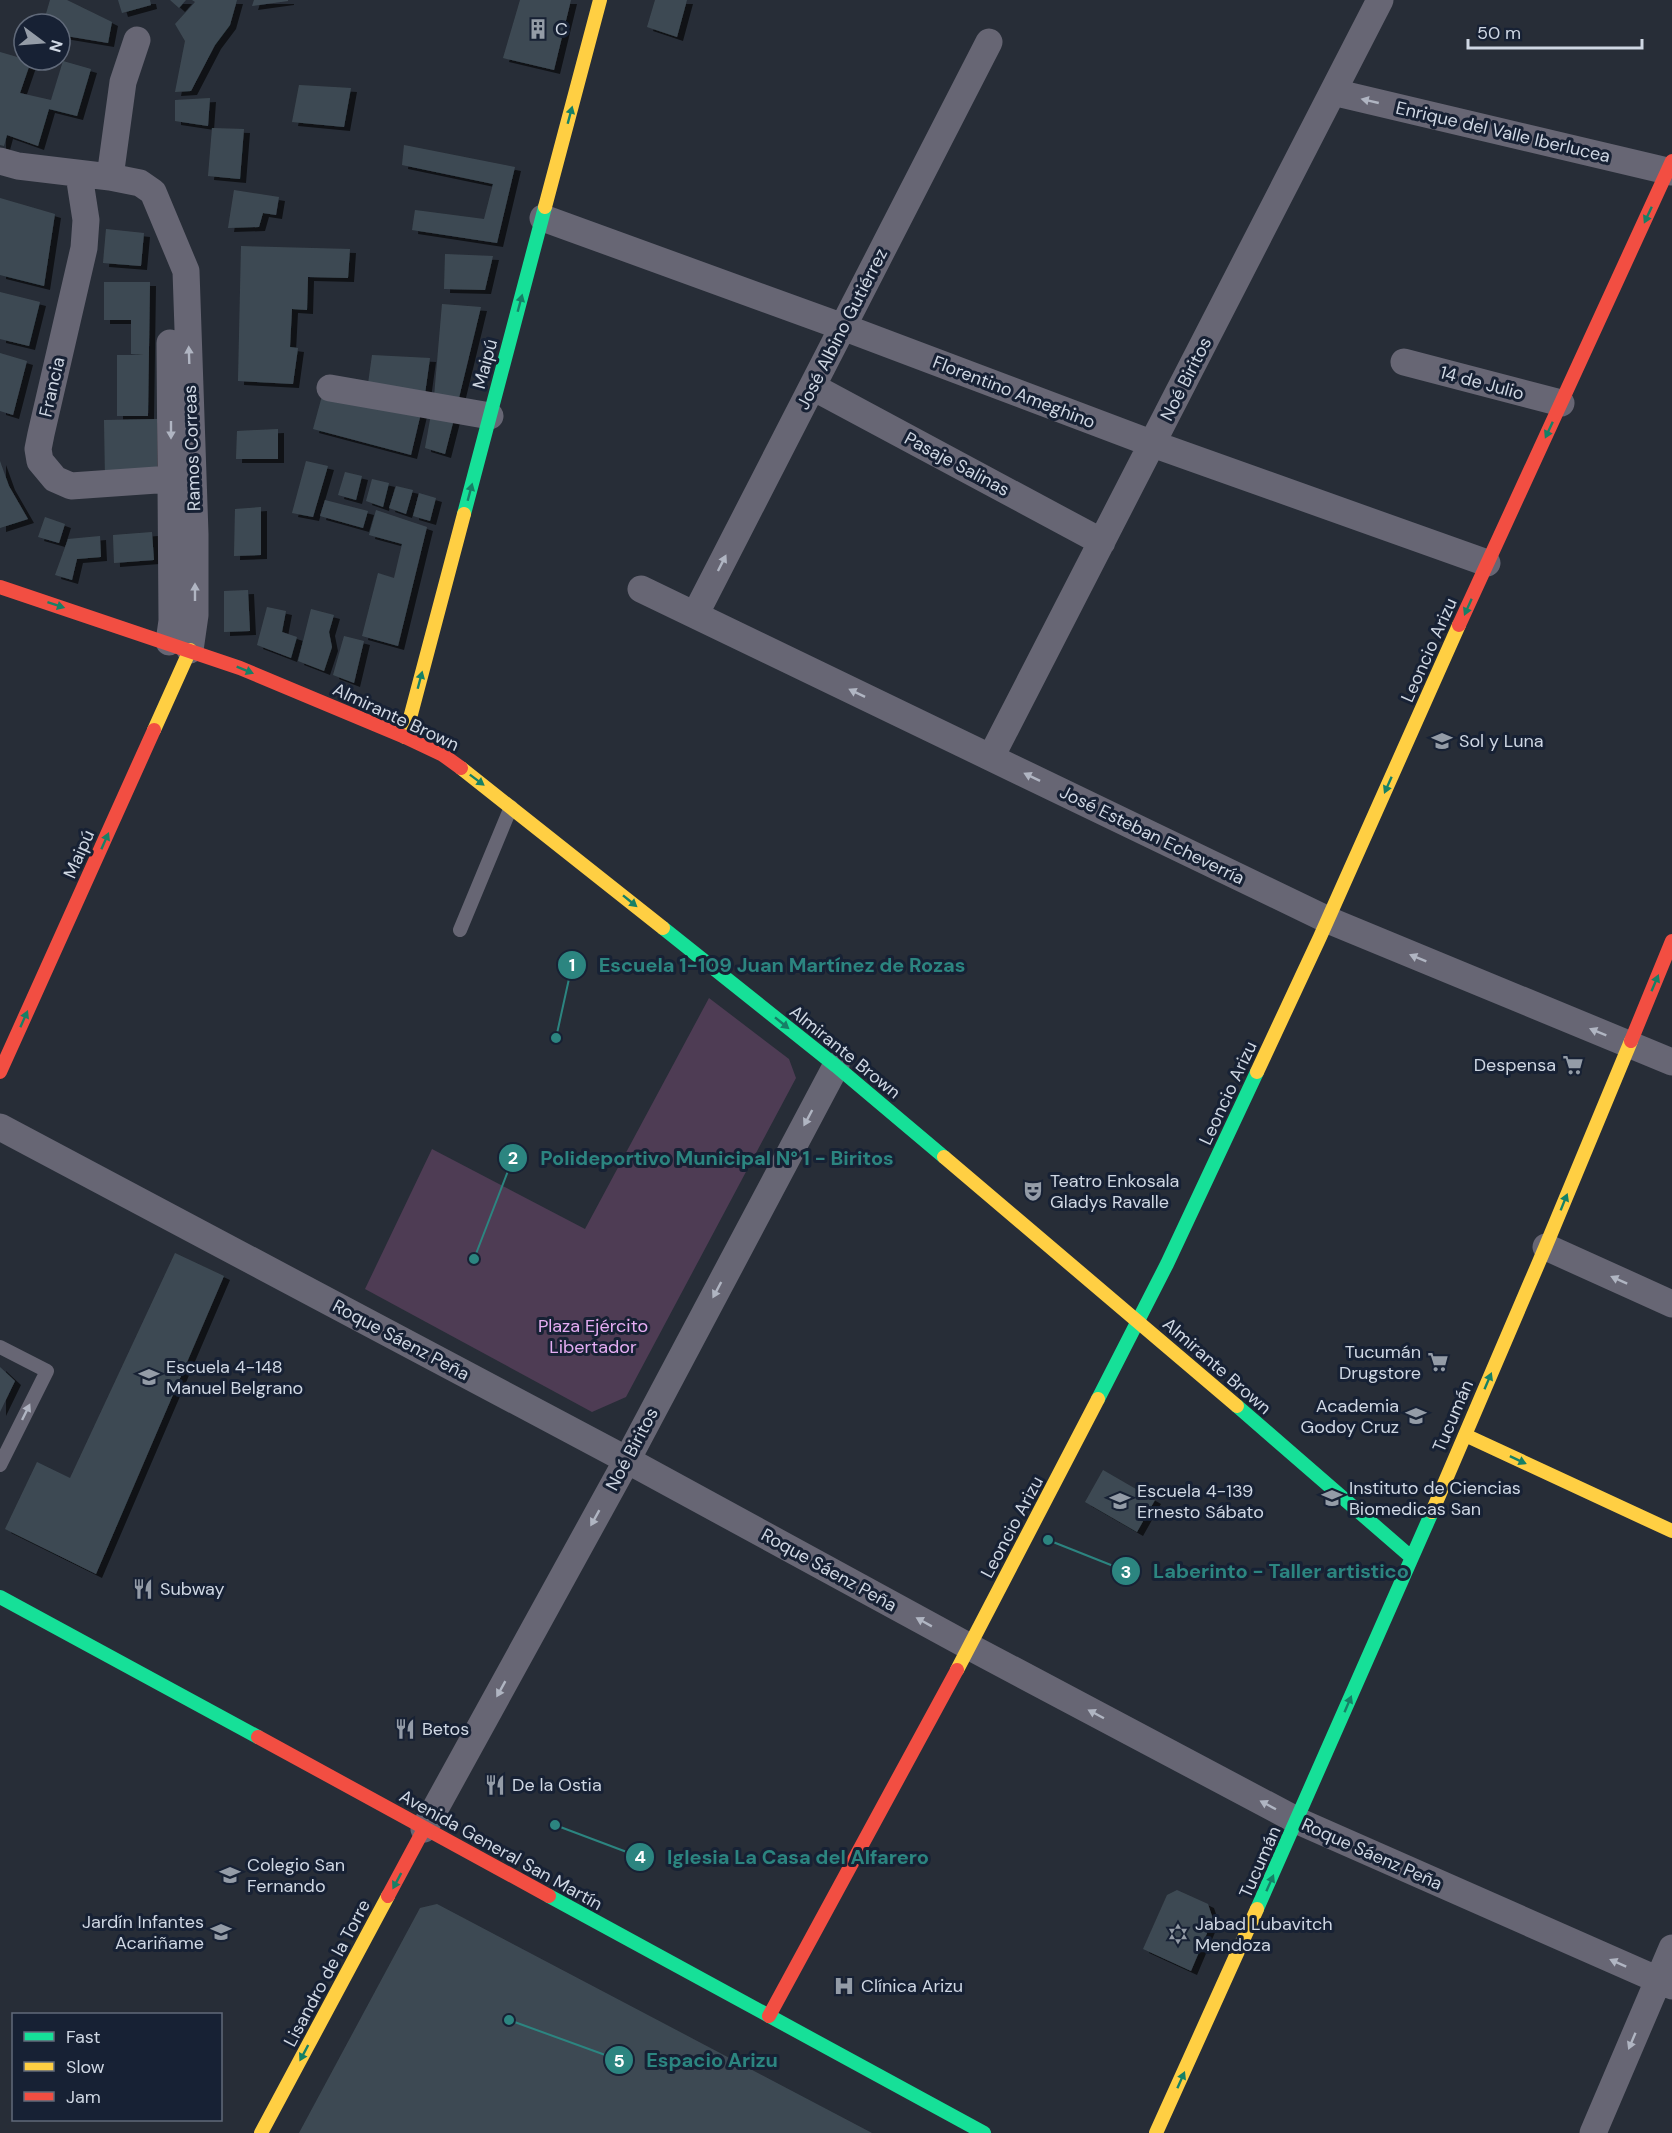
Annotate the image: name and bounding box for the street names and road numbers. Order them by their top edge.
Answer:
street label: Enrique del Valle Iberlucea [1393,96,1613,168]
street label: José Albino Gutiérrez [791,244,893,414]
street label: Noé Biritos [1155,333,1217,425]
street label: Maipú [467,336,503,392]
street label: Florentino Ameghino [929,350,1099,434]
street label: Francia [33,355,71,419]
street label: 14 de Julio [1437,360,1527,406]
street label: Ramos Correas [178,384,206,512]
street label: Pasaje Salinas [900,426,1014,502]
street label: Leoncio Arizu [1395,594,1463,706]
street label: Almirante Brown [329,677,463,757]
street label: José Esteban Echeverría [1056,780,1248,890]
street label: Maipú [58,826,100,882]
street label: Almirante Brown [784,1000,906,1104]
street label: Leoncio Arizu [1193,1037,1263,1149]
street label: Roque Sáenz Peña [328,1294,474,1386]
street label: Almirante Brown [1158,1312,1276,1420]
street label: Tucumán [1427,1376,1479,1456]
street label: Noé Biritos [600,1403,664,1495]
street label: Leoncio Arizu [975,1472,1049,1582]
street label: Roque Sáenz Peña [757,1523,901,1617]
street label: Avenida General San Martín [395,1784,607,1916]
street label: Roque Sáenz Peña [1298,1812,1446,1896]
street label: Tucumán [1234,1822,1286,1902]
street label: Lisandro de la Torre [278,1895,376,2051]

